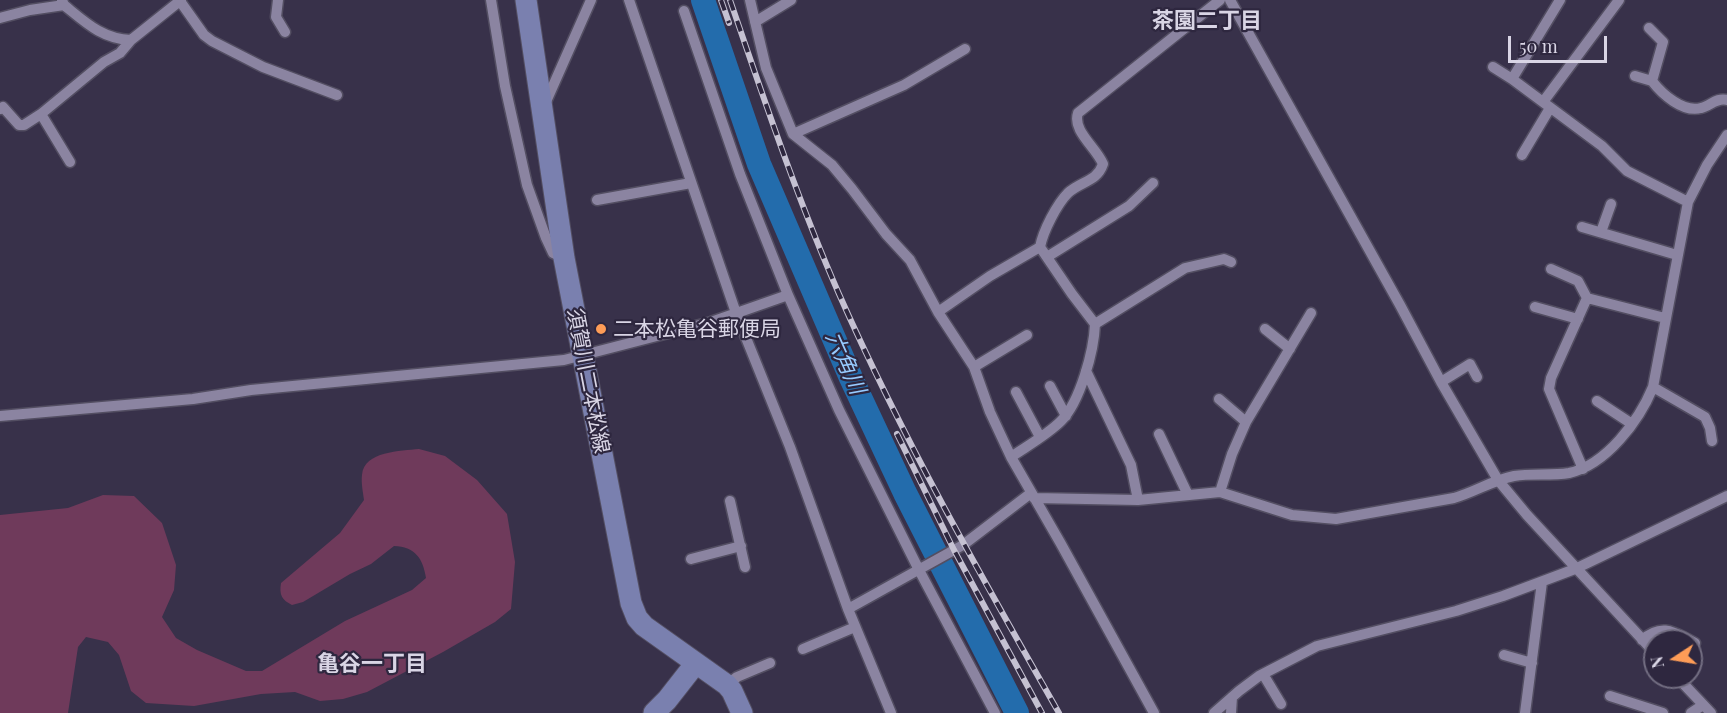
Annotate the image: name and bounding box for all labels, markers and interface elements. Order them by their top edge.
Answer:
district label: 茶園二丁目 [1152,8,1262,34]
scale bar [1511,24,1610,62]
text: 50 m [1519,34,1558,58]
street label: 須賀川二本松線 [562,306,614,456]
place label: 二本松亀谷郵便局 [613,316,781,342]
marker: 二本松亀谷郵便局 [594,322,608,336]
water label: 六角川 [820,327,870,399]
north arrow [1643,629,1703,689]
district label: 亀谷一丁目 [317,651,427,677]
text: N [1645,655,1668,670]

